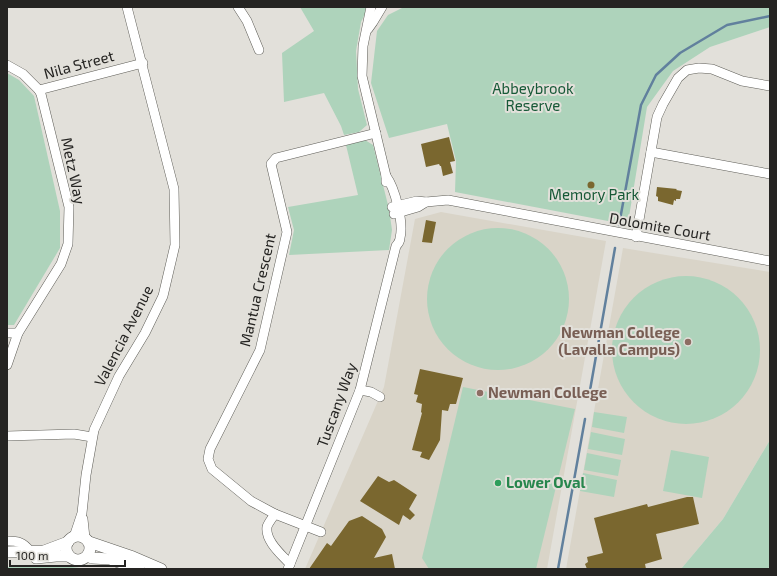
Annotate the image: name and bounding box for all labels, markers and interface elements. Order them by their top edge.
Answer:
street label: Nila Street [42,46,116,82]
park label: Abbeybrook Reserve [492,79,574,114]
street label: Metz Way [58,136,90,206]
park label: Memory Park [549,185,640,203]
street label: Dolomite Court [608,208,713,244]
street label: Mantua Crescent [235,231,279,348]
street label: Valencia Avenue [90,282,156,389]
place label: Newman College (Lavalla Campus) [558,323,680,358]
marker: Newman College (Lavalla Campus) [683,337,693,347]
street label: Tuscany Way [312,360,360,449]
place label: Newman College [488,383,607,401]
marker: Newman College [475,388,485,398]
place label: Lower Oval [506,473,586,491]
marker: Lower Oval [493,478,503,488]
scale bar [10,542,125,568]
text: 100 m [16,548,48,562]

